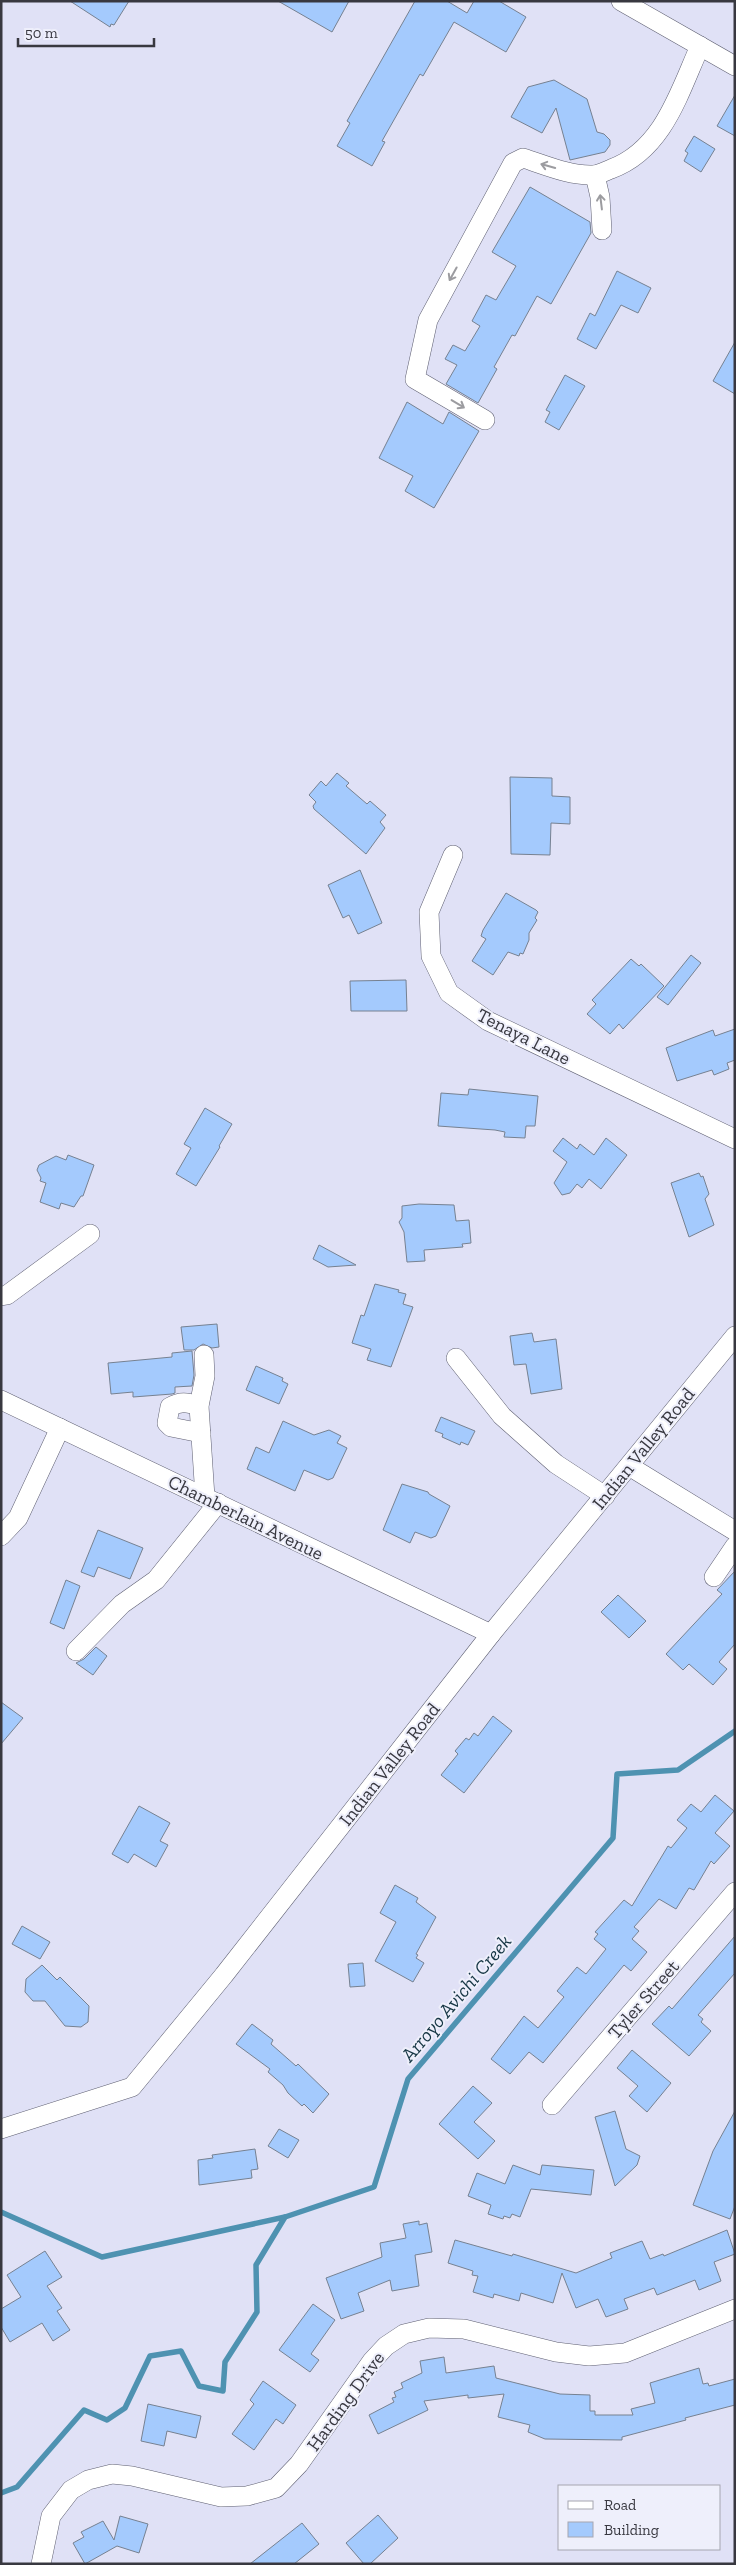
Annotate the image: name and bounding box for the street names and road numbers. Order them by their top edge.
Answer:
street label: Tenaya Lane [473,1003,574,1070]
street label: Indian Valley Road [587,1382,700,1514]
street label: Chamberlain Avenue [164,1470,327,1565]
street label: Indian Valley Road [334,1698,445,1830]
street label: Tyler Street [603,1955,684,2043]
street label: Harding Drive [302,2347,389,2456]

